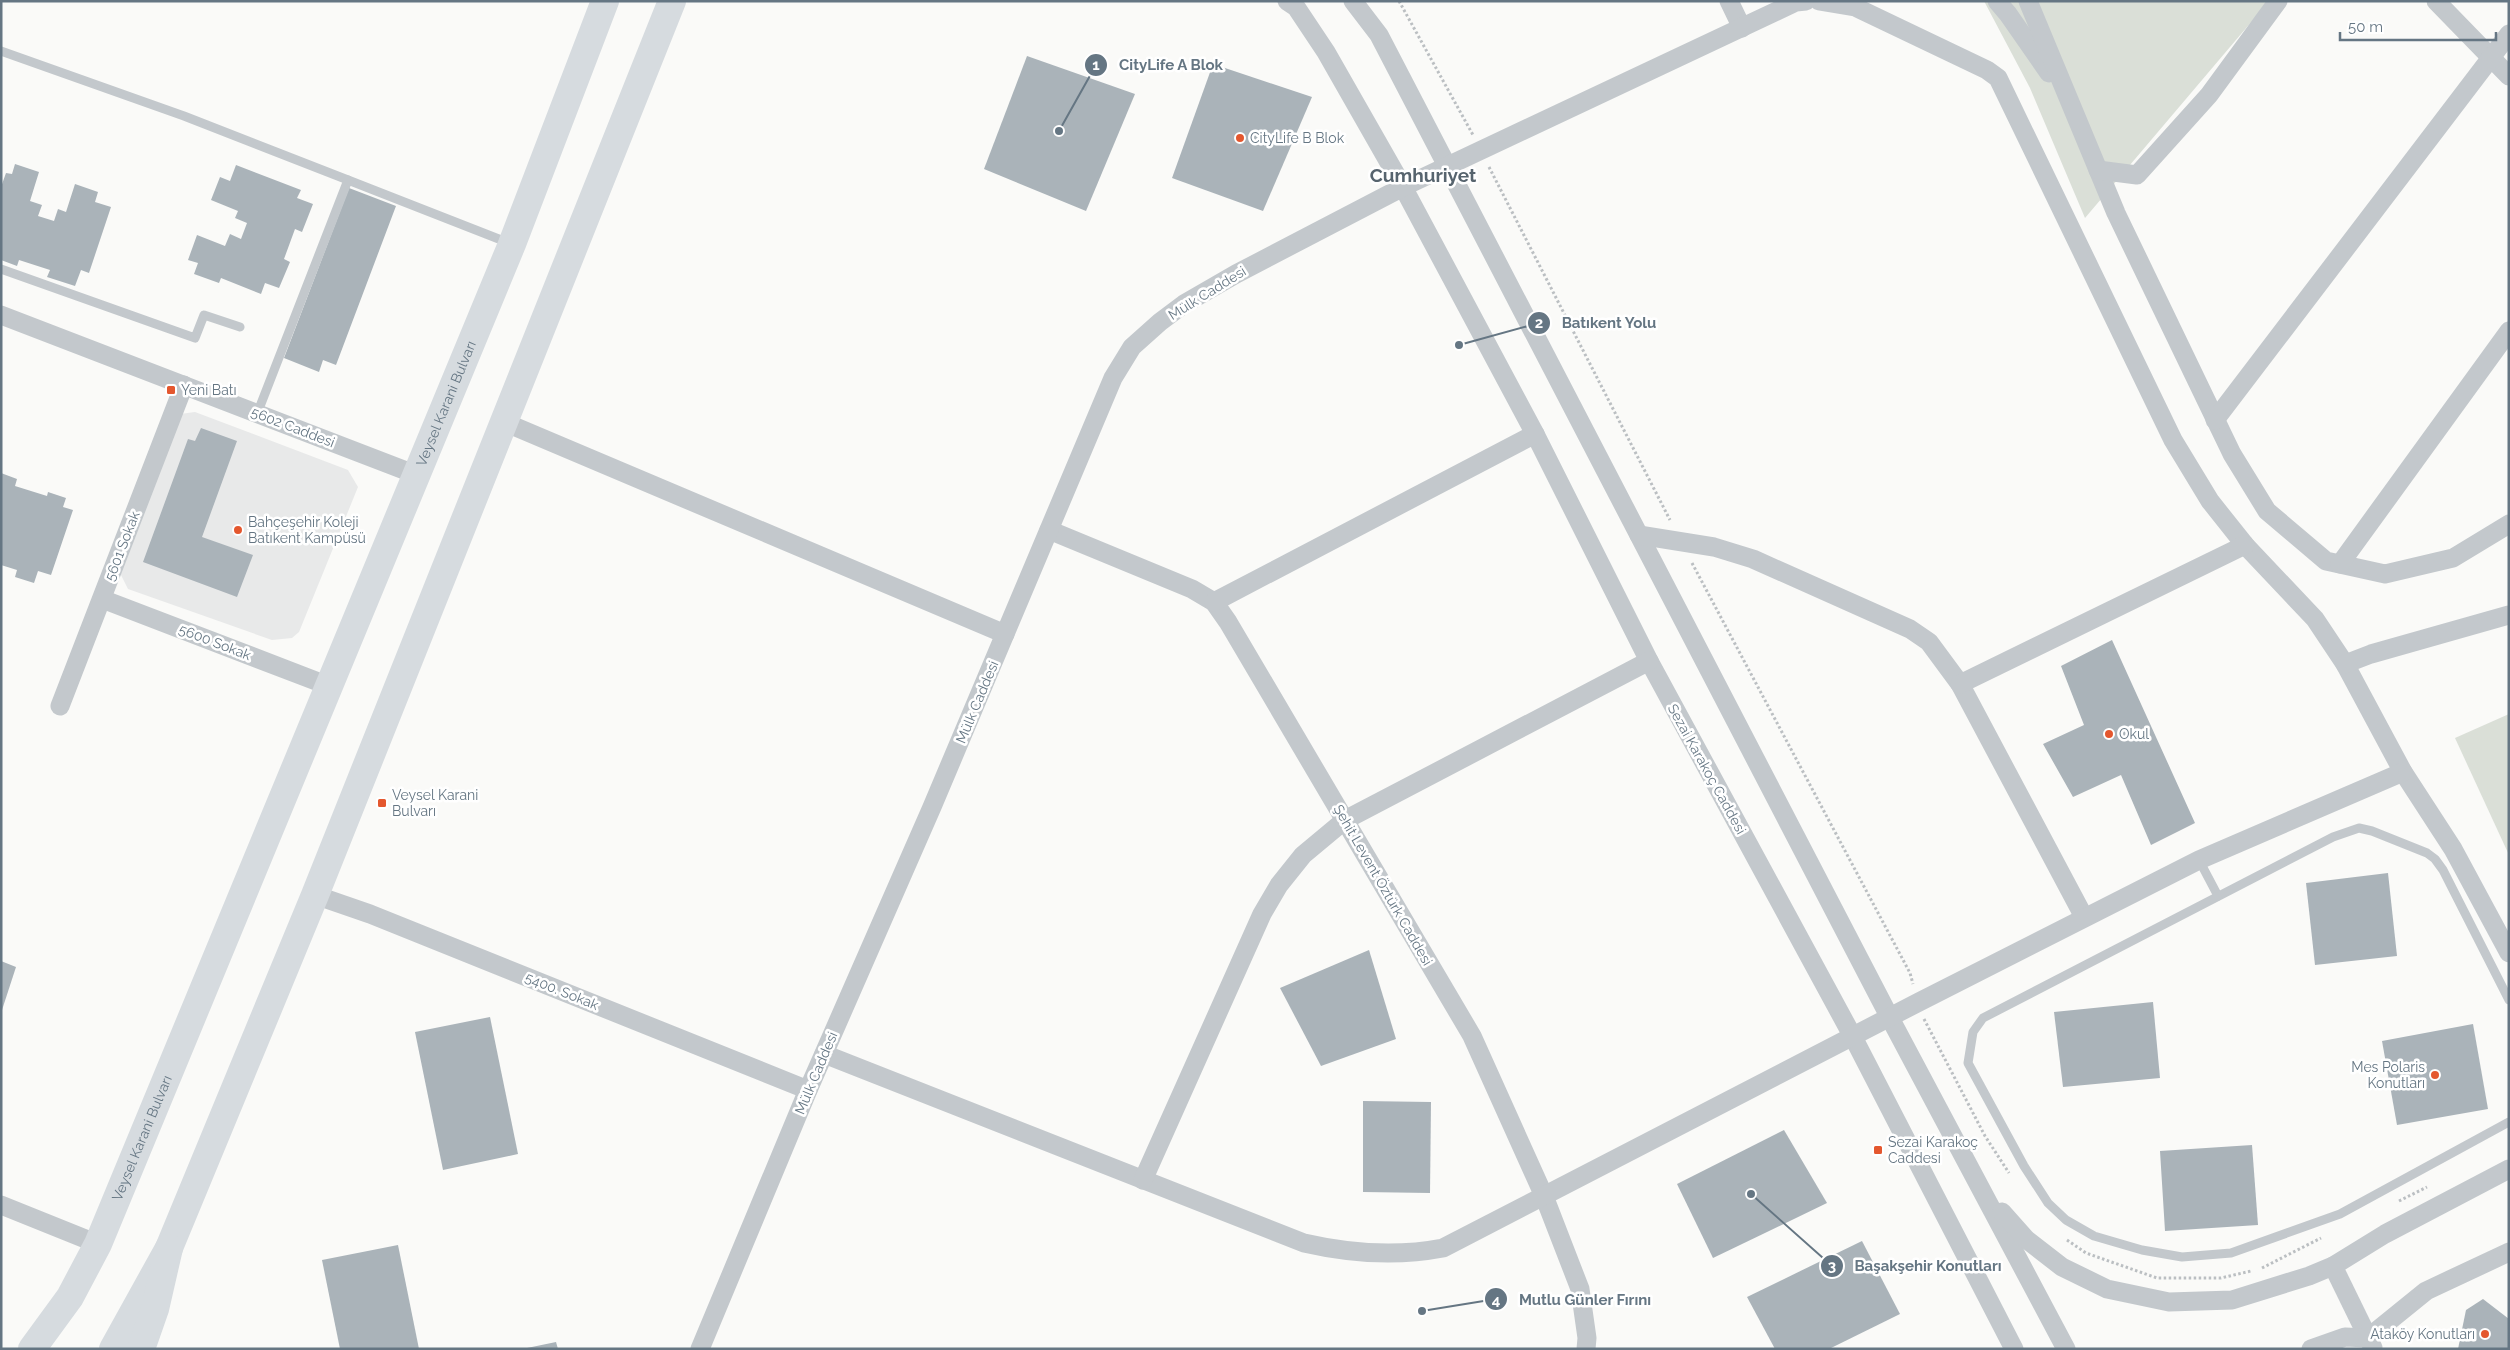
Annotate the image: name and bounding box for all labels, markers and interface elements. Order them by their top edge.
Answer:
scale bar [2340,10,2496,42]
text: 50 m [2348,18,2383,36]
callout: CityLife A Blok [1083,50,1233,80]
text: 1 [1092,56,1100,74]
text: CityLife A Blok [1119,56,1224,74]
place label: CityLife B Blok [1250,130,1345,146]
marker: CityLife B Blok [1234,132,1246,144]
district label: Cumhuriyet [1370,164,1477,186]
street label: Mülk Caddesi [1165,263,1249,323]
callout: Batıkent Yolu [1526,308,1666,338]
text: 2 [1535,314,1543,332]
text: Batıkent Yolu [1562,314,1656,332]
street label: Veysel Karani Bulvarı [413,339,479,469]
place label: Yeni Batı [181,382,236,398]
marker: Yeni Batı [165,384,177,396]
street label: 5602 Caddesi [249,404,337,450]
street label: 5601 Sokak [101,508,143,583]
place label: Bahçeşehir Koleji Batıkent Kampüsü [248,514,366,546]
marker: Bahçeşehir Koleji Batıkent Kampüsü [232,524,244,536]
street label: 5600 Sokak [177,621,254,663]
street label: Mülk Caddesi [952,658,1002,746]
street label: Sezai Karakoç Caddesi [1665,701,1749,837]
place label: Okul [2119,726,2149,742]
marker: Okul [2103,728,2115,740]
place label: Veysel Karani Bulvarı [392,787,478,819]
marker: Veysel Karani Bulvarı [376,797,388,809]
street label: Şehit Levent Öztürk Caddesi [1330,801,1437,968]
street label: 5400. Sokak [523,969,602,1013]
street label: Mülk Caddesi [791,1029,841,1117]
place label: Mes Polaris Konutları [2351,1059,2425,1091]
marker: Mes Polaris Konutları [2429,1069,2441,1081]
street label: Veysel Karani Bulvarı [109,1073,175,1203]
place label: Sezai Karakoç Caddesi [1888,1134,1978,1166]
marker: Sezai Karakoç Caddesi [1872,1144,1884,1156]
callout: Başakşehir Konutları [1820,1251,2012,1281]
text: 3 [1828,1257,1836,1275]
text: Başakşehir Konutları [1854,1257,2002,1275]
callout: Mutlu Günler Fırını [1484,1284,1661,1314]
text: 4 [1492,1291,1501,1309]
text: Mutlu Günler Fırını [1519,1291,1651,1309]
place label: Ataköy Konutları [2370,1326,2475,1342]
marker: Ataköy Konutları [2479,1328,2491,1340]

